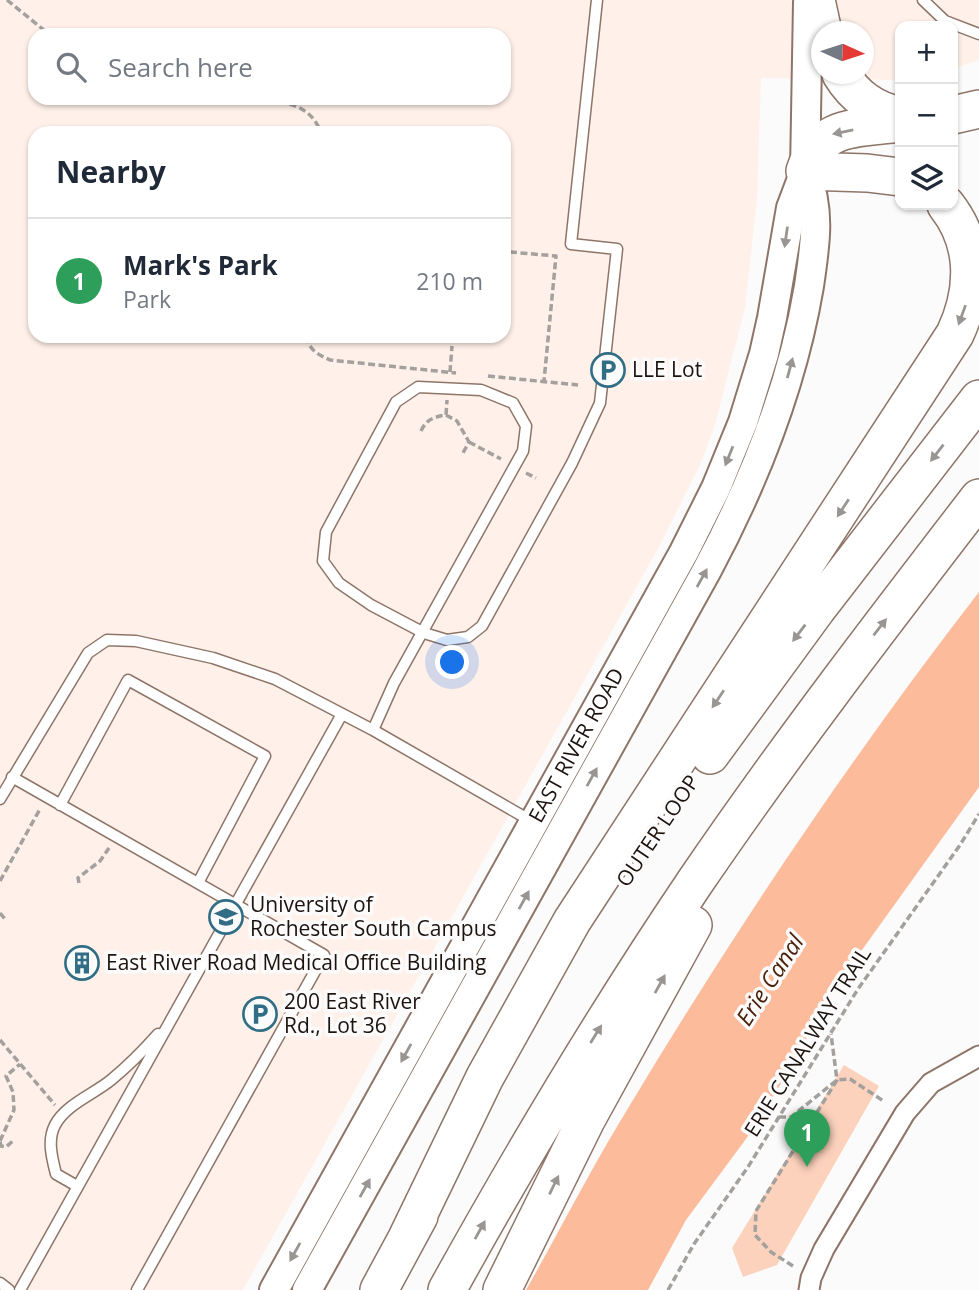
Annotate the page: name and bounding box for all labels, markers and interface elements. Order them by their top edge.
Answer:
north arrow [811,21,874,84]
map controls [895,21,958,210]
button: + [895,21,958,84]
search box [28,28,511,105]
icon: search [52,48,90,86]
text: Search here [108,49,253,85]
button: − [895,84,958,147]
one-way arrow [832,127,854,138]
button: layers [895,147,958,210]
text: Nearby [56,151,166,192]
one-way arrow [780,226,791,248]
text: Mark's Park [123,247,278,283]
text: 1 [72,265,86,297]
text: 210 m [416,265,483,297]
text: Park [123,283,171,315]
one-way arrow [956,305,967,326]
parking icon: LLE Lot [589,351,627,389]
place label: LLE Lot [632,355,702,383]
one-way arrow [785,357,796,379]
one-way arrow [930,443,945,461]
one-way arrow [724,446,735,467]
one-way arrow [836,499,849,518]
one-way arrow [696,567,708,587]
one-way arrow [872,618,887,636]
one-way arrow [792,624,806,642]
your location [435,645,469,679]
street label: EAST RIVER ROAD [521,663,630,827]
one-way arrow [712,689,725,709]
one-way arrow [586,767,598,786]
street label: OUTER LOOP [609,769,705,892]
place label: University of Rochester South Campus [250,890,497,942]
one-way arrow [518,891,530,910]
school or university icon: University of Rochester South Campus [207,898,245,936]
water label: Erie Canal [728,927,811,1031]
street label: ERIE CANALWAY TRAIL [737,941,877,1142]
building icon: East River Road Medical Office Building [63,944,101,982]
place label: East River Road Medical Office Building [106,948,486,976]
one-way arrow [654,974,666,993]
place label: 200 East River Rd., Lot 36 [284,987,421,1039]
parking icon: 200 East River Rd., Lot 36 [241,995,279,1033]
one-way arrow [590,1025,603,1044]
one-way arrow [400,1044,412,1063]
pin: 1 [784,1109,830,1167]
one-way arrow [548,1175,560,1195]
one-way arrow [359,1178,371,1197]
one-way arrow [474,1221,486,1240]
one-way arrow [289,1242,301,1262]

